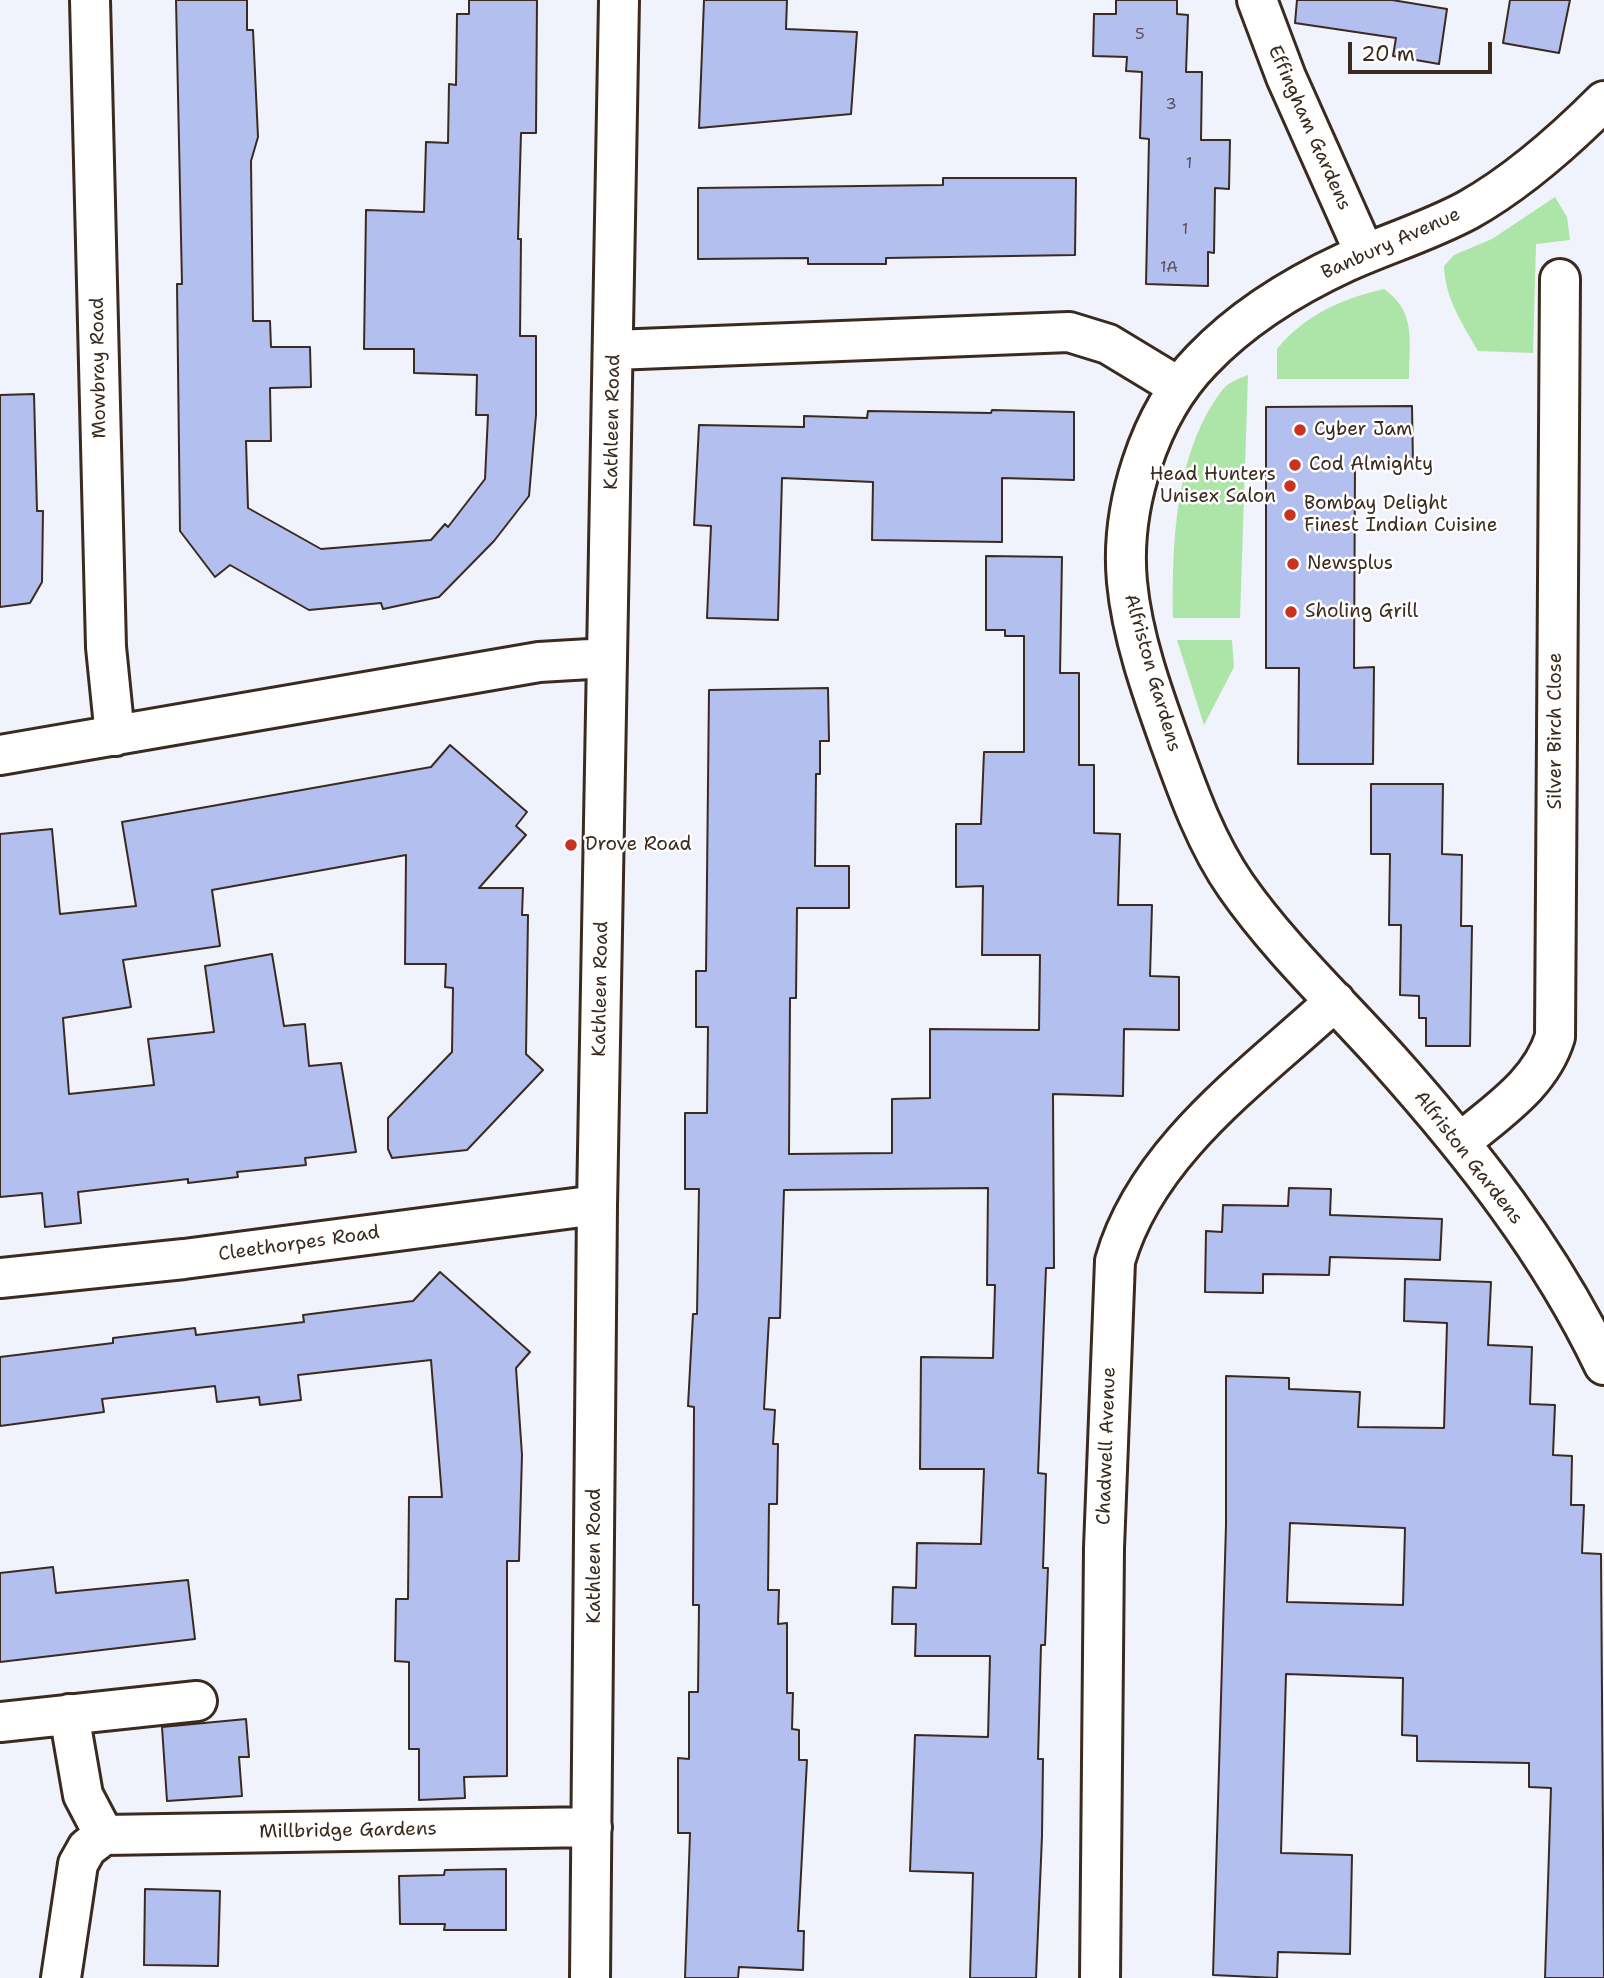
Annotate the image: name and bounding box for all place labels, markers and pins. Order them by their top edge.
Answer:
place label: Cyber Jam [1314,419,1412,441]
marker: Cyber Jam [1292,422,1308,438]
place label: Cod Almighty [1309,454,1433,476]
marker: Cod Almighty [1287,457,1303,473]
place label: Head Hunters Unisex Salon [1150,464,1276,508]
marker: Head Hunters Unisex Salon [1282,478,1298,494]
place label: Bombay Delight Finest Indian Cuisine [1304,493,1497,537]
marker: Bombay Delight Finest Indian Cuisine [1282,507,1298,523]
place label: Newsplus [1307,553,1393,575]
marker: Newsplus [1285,556,1301,572]
place label: Sholing Grill [1305,601,1418,623]
marker: Sholing Grill [1283,604,1299,620]
place label: Drove Road [585,834,692,856]
marker: Drove Road [563,837,579,853]

